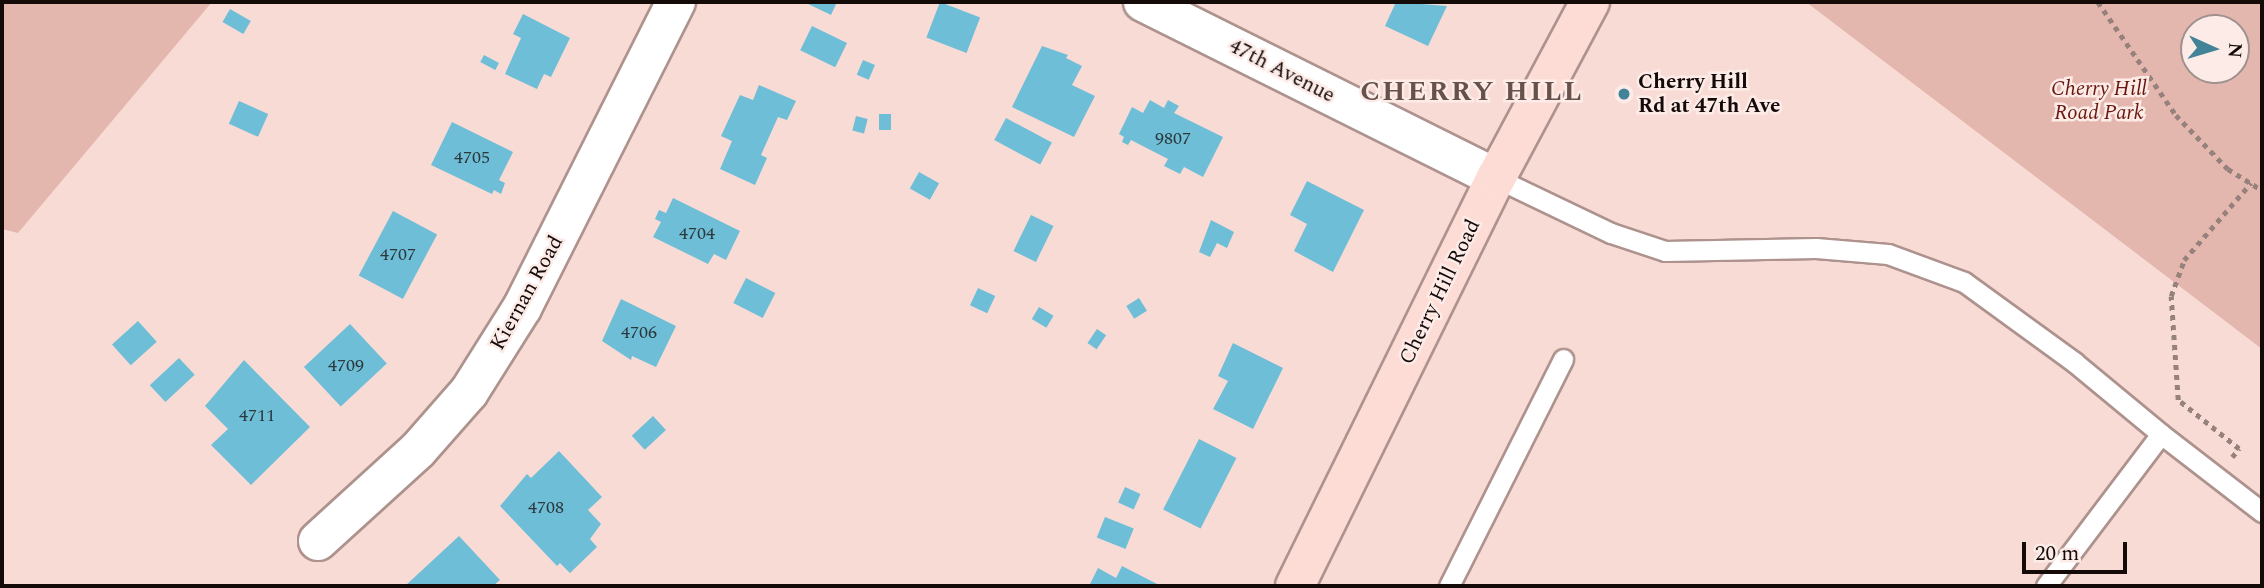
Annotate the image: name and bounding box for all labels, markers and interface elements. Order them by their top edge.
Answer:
north arrow [2180,14,2250,84]
street label: 47th Avenue [1225,34,1339,108]
text: N [2219,42,2249,59]
place label: Cherry Hill Rd at 47th Ave [1638,69,1781,119]
district label: CHERRY HILL [1362,75,1582,109]
park label: Cherry Hill Road Park [2051,76,2147,126]
marker: Cherry Hill Rd at 47th Ave [1616,86,1632,102]
house number: 9807 [1155,128,1191,150]
house number: 4705 [454,147,490,169]
street label: Cherry Hill Road [1394,215,1486,369]
house number: 4704 [679,223,715,245]
street label: Kiernan Road [485,231,569,355]
house number: 4707 [380,244,416,266]
house number: 4706 [621,322,657,344]
house number: 4709 [328,355,364,377]
house number: 4711 [239,405,275,427]
house number: 4708 [528,497,564,519]
scale bar [2026,528,2131,572]
text: 20 m [2035,538,2079,570]

